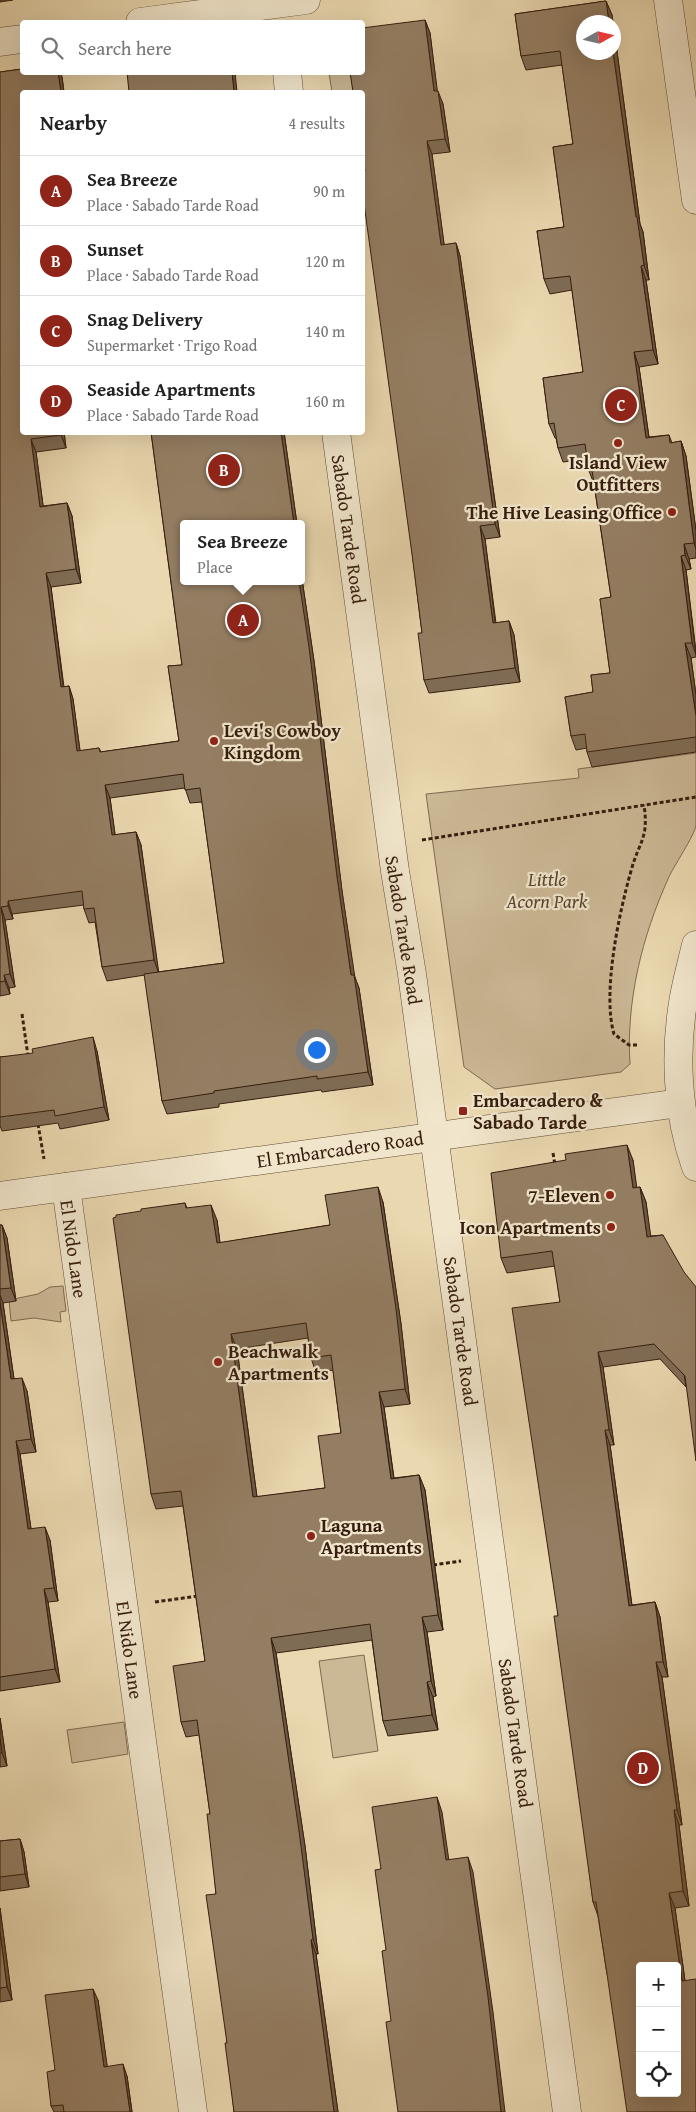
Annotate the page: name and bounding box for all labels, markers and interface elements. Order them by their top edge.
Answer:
north arrow [576,15,621,60]
search box [20,20,365,75]
icon: search [38,34,66,62]
text: Search here [78,34,172,62]
text: Nearby [40,107,107,138]
text: 4 results [288,111,345,135]
text: Sea Breeze [87,165,177,193]
text: A [51,179,61,203]
text: 90 m [313,179,345,203]
text: Place · Sabado Tarde Road [87,193,259,217]
text: Sunset [87,235,144,263]
text: B [51,249,61,273]
text: 120 m [305,249,345,273]
text: Place · Sabado Tarde Road [87,263,259,287]
text: Snag Delivery [87,305,203,333]
text: C [51,319,61,343]
text: 140 m [305,319,345,343]
text: Supermarket · Trigo Road [87,333,257,357]
text: Seaside Apartments [87,375,255,403]
pin: C [605,386,637,424]
text: D [51,389,61,413]
text: 160 m [305,389,345,413]
text: Place · Sabado Tarde Road [87,403,259,427]
marker: Island View Outfitters [612,437,624,449]
place label: Island View Outfitters [569,448,667,498]
pin: B [208,451,240,489]
street label: Sabado Tarde Road [325,452,373,606]
place label: The Hive Leasing Office [467,498,662,526]
marker: The Hive Leasing Office [666,506,678,518]
popup [180,520,305,585]
text: Sea Breeze [197,527,288,555]
text: Place [197,555,233,579]
pin: A [227,601,259,639]
place label: Levi's Cowboy Kingdom [224,716,341,766]
marker: Levi's Cowboy Kingdom [208,735,220,747]
street label: Sabado Tarde Road [378,853,430,1007]
park label: Little Acorn Park [506,865,588,915]
your location [304,1037,330,1063]
place label: Embarcadero & Sabado Tarde [473,1086,604,1136]
marker: Embarcadero & Sabado Tarde [457,1105,469,1117]
street label: El Embarcadero Road [255,1123,426,1175]
place label: 7-Eleven [528,1181,601,1209]
marker: 7-Eleven [604,1189,616,1201]
street label: El Nido Lane [53,1198,95,1300]
place label: Icon Apartments [460,1213,601,1241]
marker: Icon Apartments [605,1221,617,1233]
street label: Sabado Tarde Road [437,1254,485,1408]
place label: Beachwalk Apartments [228,1337,329,1387]
marker: Beachwalk Apartments [212,1356,224,1368]
place label: Laguna Apartments [321,1511,422,1561]
marker: Laguna Apartments [305,1530,317,1542]
street label: El Nido Lane [109,1599,151,1701]
street label: Sabado Tarde Road [492,1656,540,1810]
pin: D [627,1749,659,1787]
map controls [636,1962,681,2097]
button: + [636,1962,681,2007]
button: − [636,2007,681,2052]
button: locate [636,2052,681,2097]

